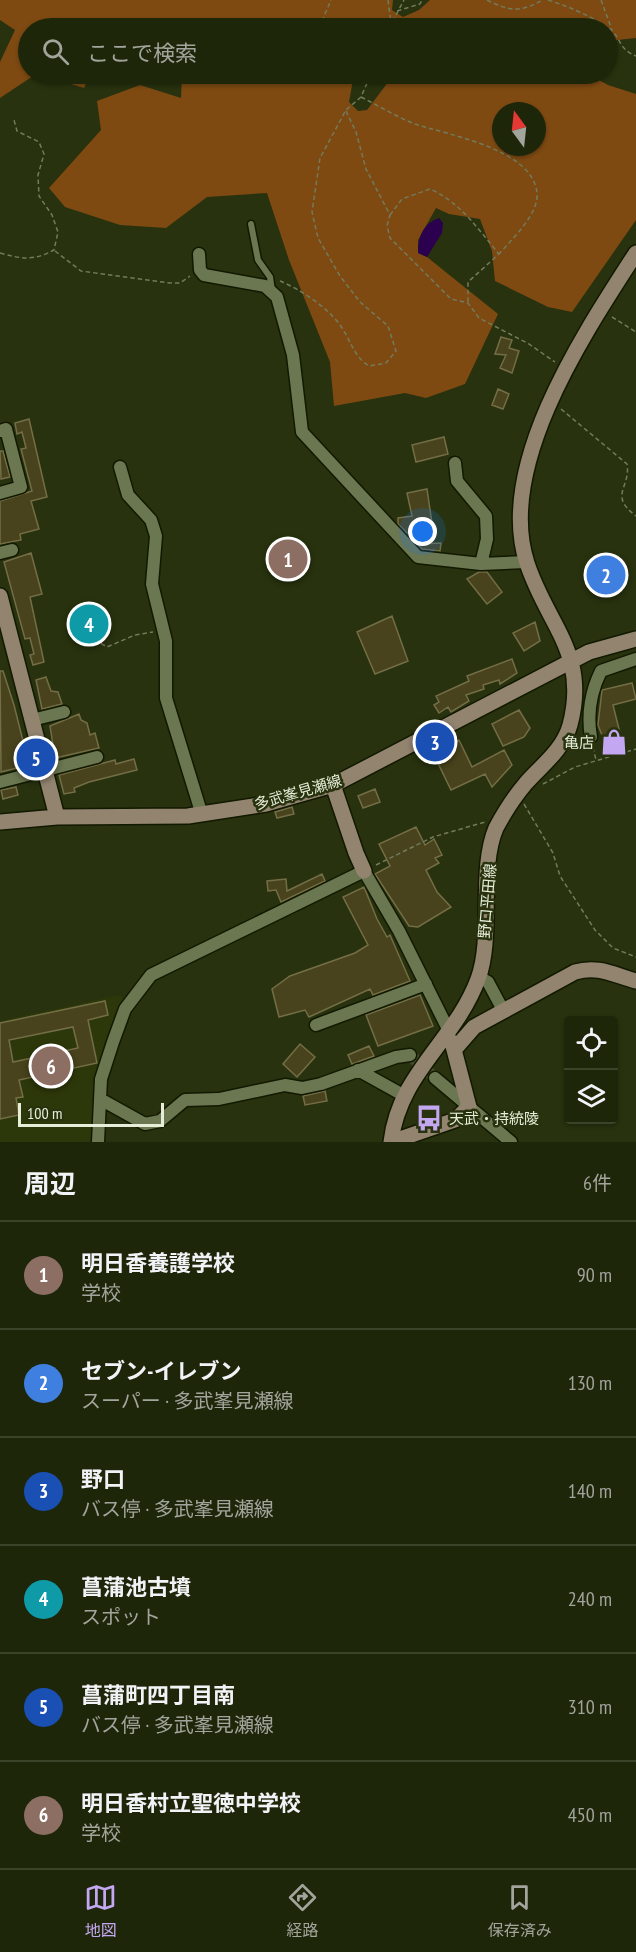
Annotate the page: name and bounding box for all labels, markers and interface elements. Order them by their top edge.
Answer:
search box [18,18,618,84]
icon: search [39,35,72,68]
text: ここで検索 [87,39,197,67]
north arrow [492,102,546,156]
your location [408,517,437,546]
pin: 1 [268,536,308,582]
pin: 2 [586,552,626,598]
pin: 4 [70,602,109,646]
pin: 3 [416,720,454,764]
shop icon: 亀店 [599,727,629,757]
place label: 亀店 [564,733,594,752]
pin: 5 [16,736,56,780]
street label: 多武峯見瀬線 [252,770,344,814]
street label: 野口平田線 [474,863,500,939]
map controls [564,1016,618,1124]
button: locate [564,1016,618,1070]
pin: 6 [32,1044,70,1088]
button: layers [564,1070,618,1124]
scale bar [18,1100,164,1128]
text: 100 m [27,1103,62,1123]
bus stop icon: 天武・持統陵 [414,1103,444,1133]
place label: 天武・持統陵 [449,1109,539,1128]
text: 周辺 [24,1167,76,1200]
text: 6件 [583,1170,612,1196]
text: 明日香養護学校 [81,1249,235,1277]
text: 1 [39,1262,48,1288]
text: 90 m [577,1262,612,1288]
text: 学校 [81,1280,121,1306]
text: セブン-イレブン [81,1357,242,1385]
text: 2 [39,1370,48,1396]
text: 130 m [568,1370,612,1396]
text: スーパー · 多武峯見瀬線 [81,1388,294,1414]
text: 野口 [81,1465,125,1493]
text: 3 [39,1478,48,1504]
text: 140 m [568,1478,612,1504]
text: バス停 · 多武峯見瀬線 [81,1496,274,1522]
text: 菖蒲池古墳 [81,1573,191,1601]
text: 4 [39,1586,48,1612]
text: 240 m [568,1586,612,1612]
text: スポット [81,1604,161,1630]
text: 菖蒲町四丁目南 [81,1681,235,1709]
text: 5 [39,1694,48,1720]
text: 310 m [568,1694,612,1720]
text: バス停 · 多武峯見瀬線 [81,1712,274,1738]
text: 明日香村立聖徳中学校 [81,1789,301,1817]
text: 6 [39,1802,48,1828]
text: 450 m [568,1802,612,1828]
text: 学校 [81,1820,121,1846]
tab: 地図 [84,1881,117,1941]
tab: 経路 [286,1881,319,1941]
tab: 保存済み [488,1881,552,1941]

